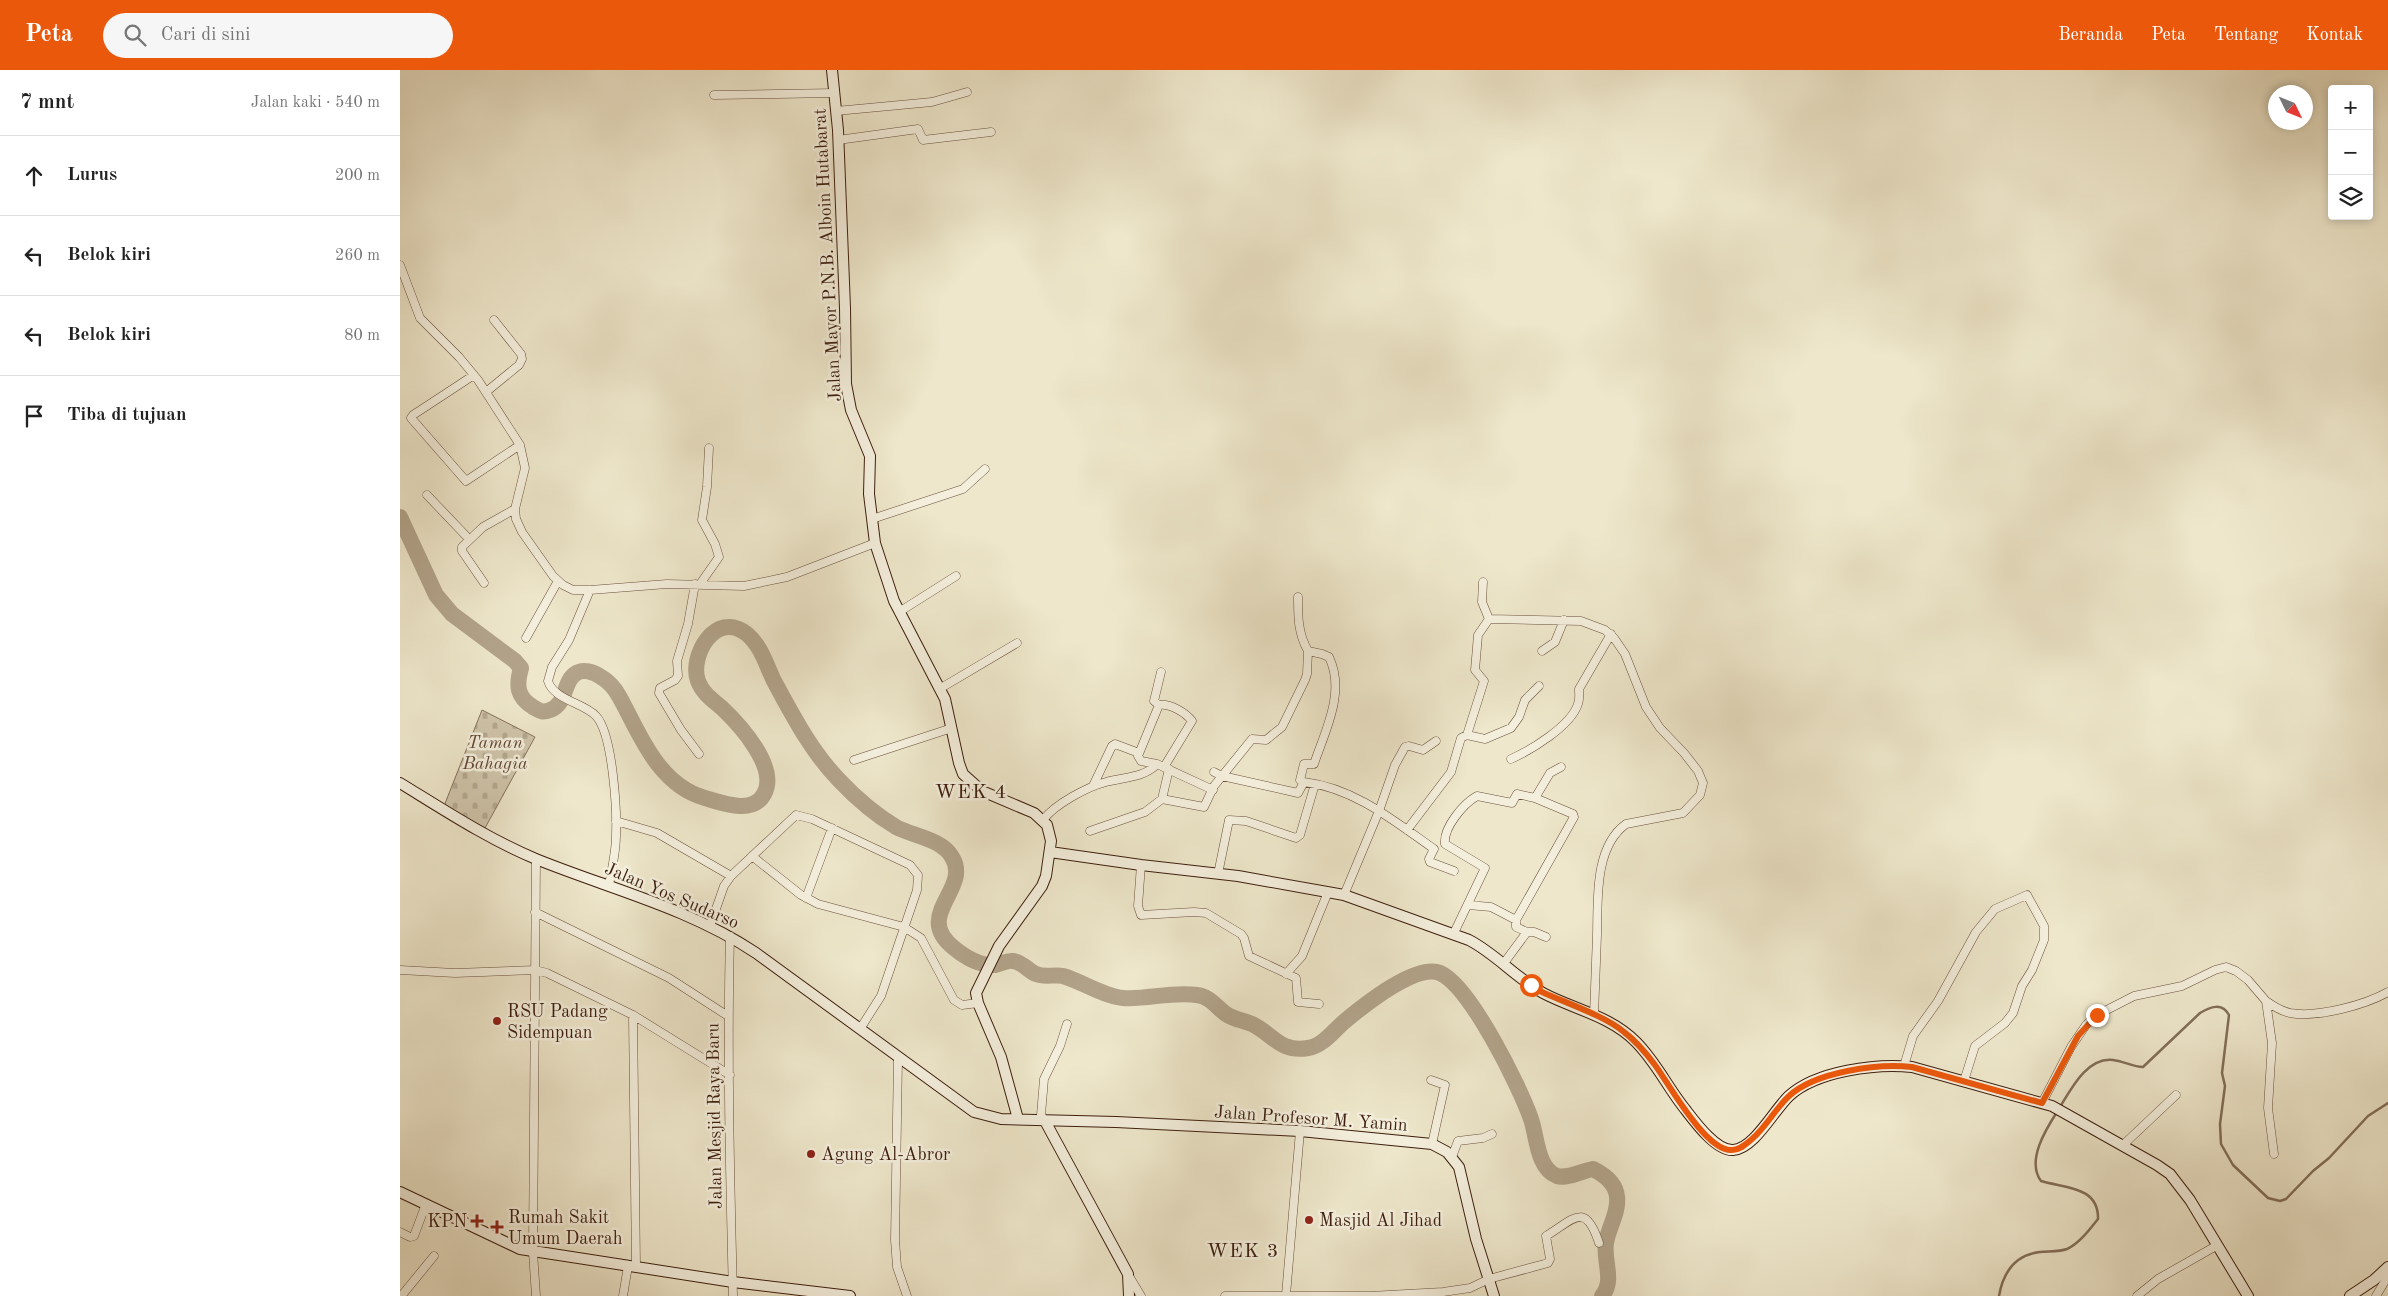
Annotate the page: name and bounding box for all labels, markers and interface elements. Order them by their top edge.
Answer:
search box [103,13,453,58]
icon: search [121,21,149,49]
text: Peta [25,23,73,47]
text: Cari di sini [161,26,250,45]
text: Beranda [2058,26,2123,44]
text: Peta [2151,26,2186,44]
text: Tentang [2214,26,2278,44]
text: Kontak [2306,26,2363,44]
north arrow [2268,85,2313,130]
map controls [2328,85,2373,220]
button: + [2328,85,2373,130]
text: 7 mnt [20,92,74,113]
text: Jalan kaki · 540 m [251,95,380,111]
street label: Jalan Mayor P.N.B. Alboin Hutabarat [811,108,845,402]
button: − [2328,130,2373,175]
icon: ahead [20,162,48,190]
text: Lurus [67,166,117,185]
text: 200 m [335,168,380,184]
button: layers [2328,175,2373,220]
icon: left [20,242,48,270]
text: Belok kiri [67,246,151,265]
text: 260 m [335,248,380,264]
icon: left [20,322,48,350]
text: Belok kiri [67,326,151,345]
text: 80 m [344,328,380,344]
icon: arrive [20,402,48,430]
text: Tiba di tujuan [67,406,187,425]
park label: Taman Bahagia [461,734,528,773]
district label: WEK 4 [935,783,1007,803]
street label: Jalan Yos Sudarso [602,860,741,932]
route start [1520,974,1543,997]
place label: RSU Padang Sidempuan [507,1003,608,1042]
route end [2086,1004,2109,1027]
marker: RSU Padang Sidempuan [491,1015,503,1027]
street label: Jalan Mesjid Raya Baru [704,1022,726,1209]
street label: Jalan Profesor M. Yamin [1214,1103,1409,1135]
place label: Agung Al-Abror [821,1146,951,1164]
marker: Agung Al-Abror [805,1148,817,1160]
place label: Rumah Sakit Umum Daerah [508,1209,623,1248]
place label: Masjid Al Jihad [1319,1212,1442,1230]
place label: KPN [427,1213,467,1231]
marker: Masjid Al Jihad [1303,1214,1315,1226]
marker: KPN [471,1215,483,1227]
marker: Rumah Sakit Umum Daerah [490,1220,504,1234]
district label: WEK 3 [1207,1242,1279,1262]

